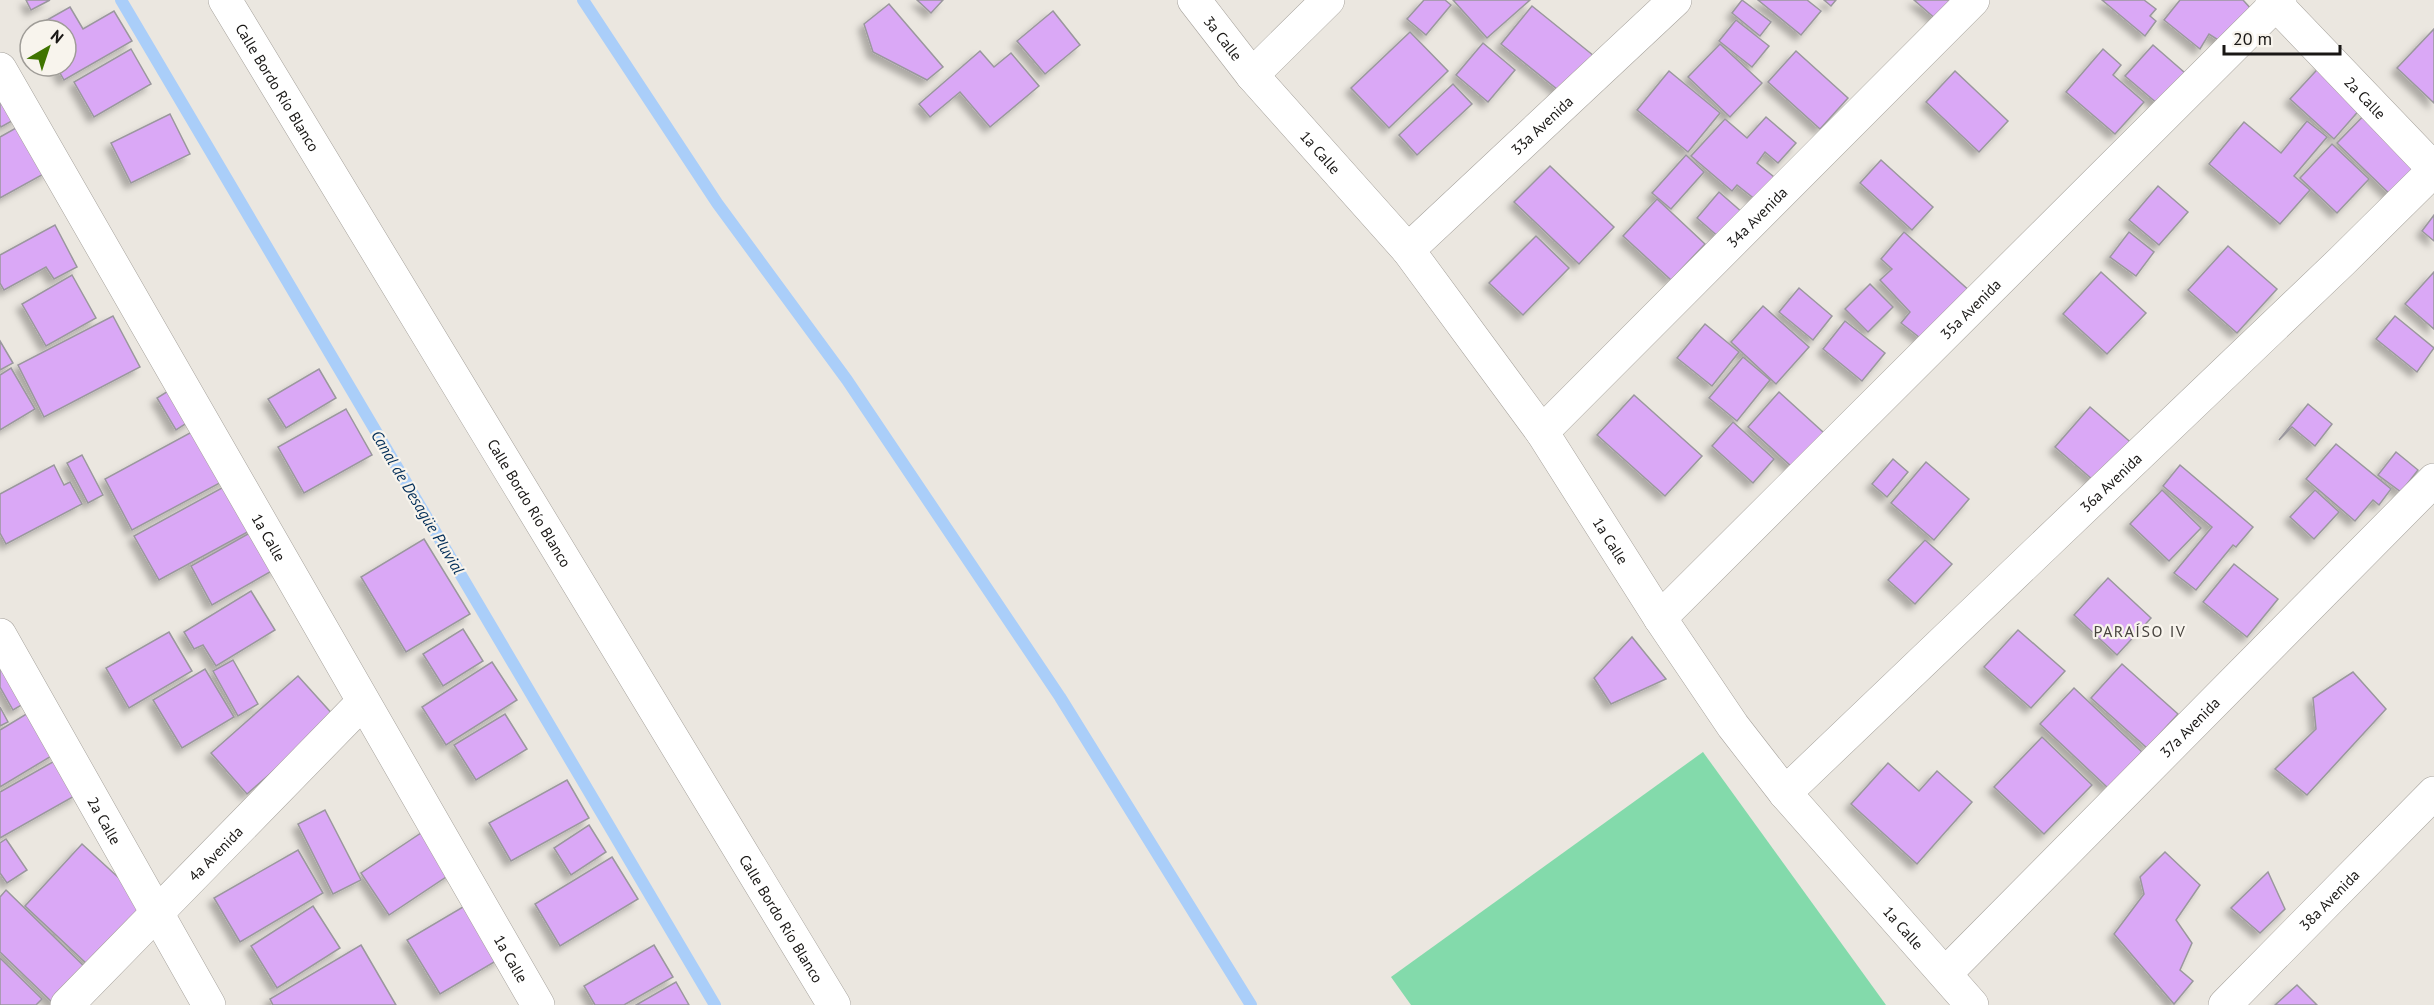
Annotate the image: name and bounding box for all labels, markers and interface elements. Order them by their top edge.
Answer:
street label: 3a Calle [1200,12,1247,64]
north arrow [18,18,78,78]
scale bar [2224,18,2340,56]
street label: Calle Bordo Río Blanco [232,20,324,155]
text: N [47,25,68,47]
text: 20 m [2233,27,2272,50]
street label: 2a Calle [2341,72,2390,123]
street label: 33a Avenida [1507,91,1577,159]
street label: 1a Calle [1296,126,1345,178]
street label: 34a Avenida [1722,182,1791,251]
street label: 35a Avenida [1936,274,2005,343]
water label: Canal de Desagüe Pluvial [367,426,469,578]
street label: Calle Bordo Río Blanco [484,435,576,570]
street label: 36a Avenida [2076,448,2145,516]
street label: 1a Calle [248,510,290,564]
street label: 1a Calle [1589,514,1633,568]
district label: PARAÍSO IV [2094,621,2186,641]
street label: 37a Avenida [2155,693,2223,761]
street label: 2a Calle [84,793,126,848]
street label: 4a Avenida [184,822,246,885]
street label: Calle Bordo Río Blanco [736,851,828,986]
street label: 38a Avenida [2295,865,2363,934]
street label: 1a Calle [1879,902,1928,953]
street label: 1a Calle [490,931,532,986]

